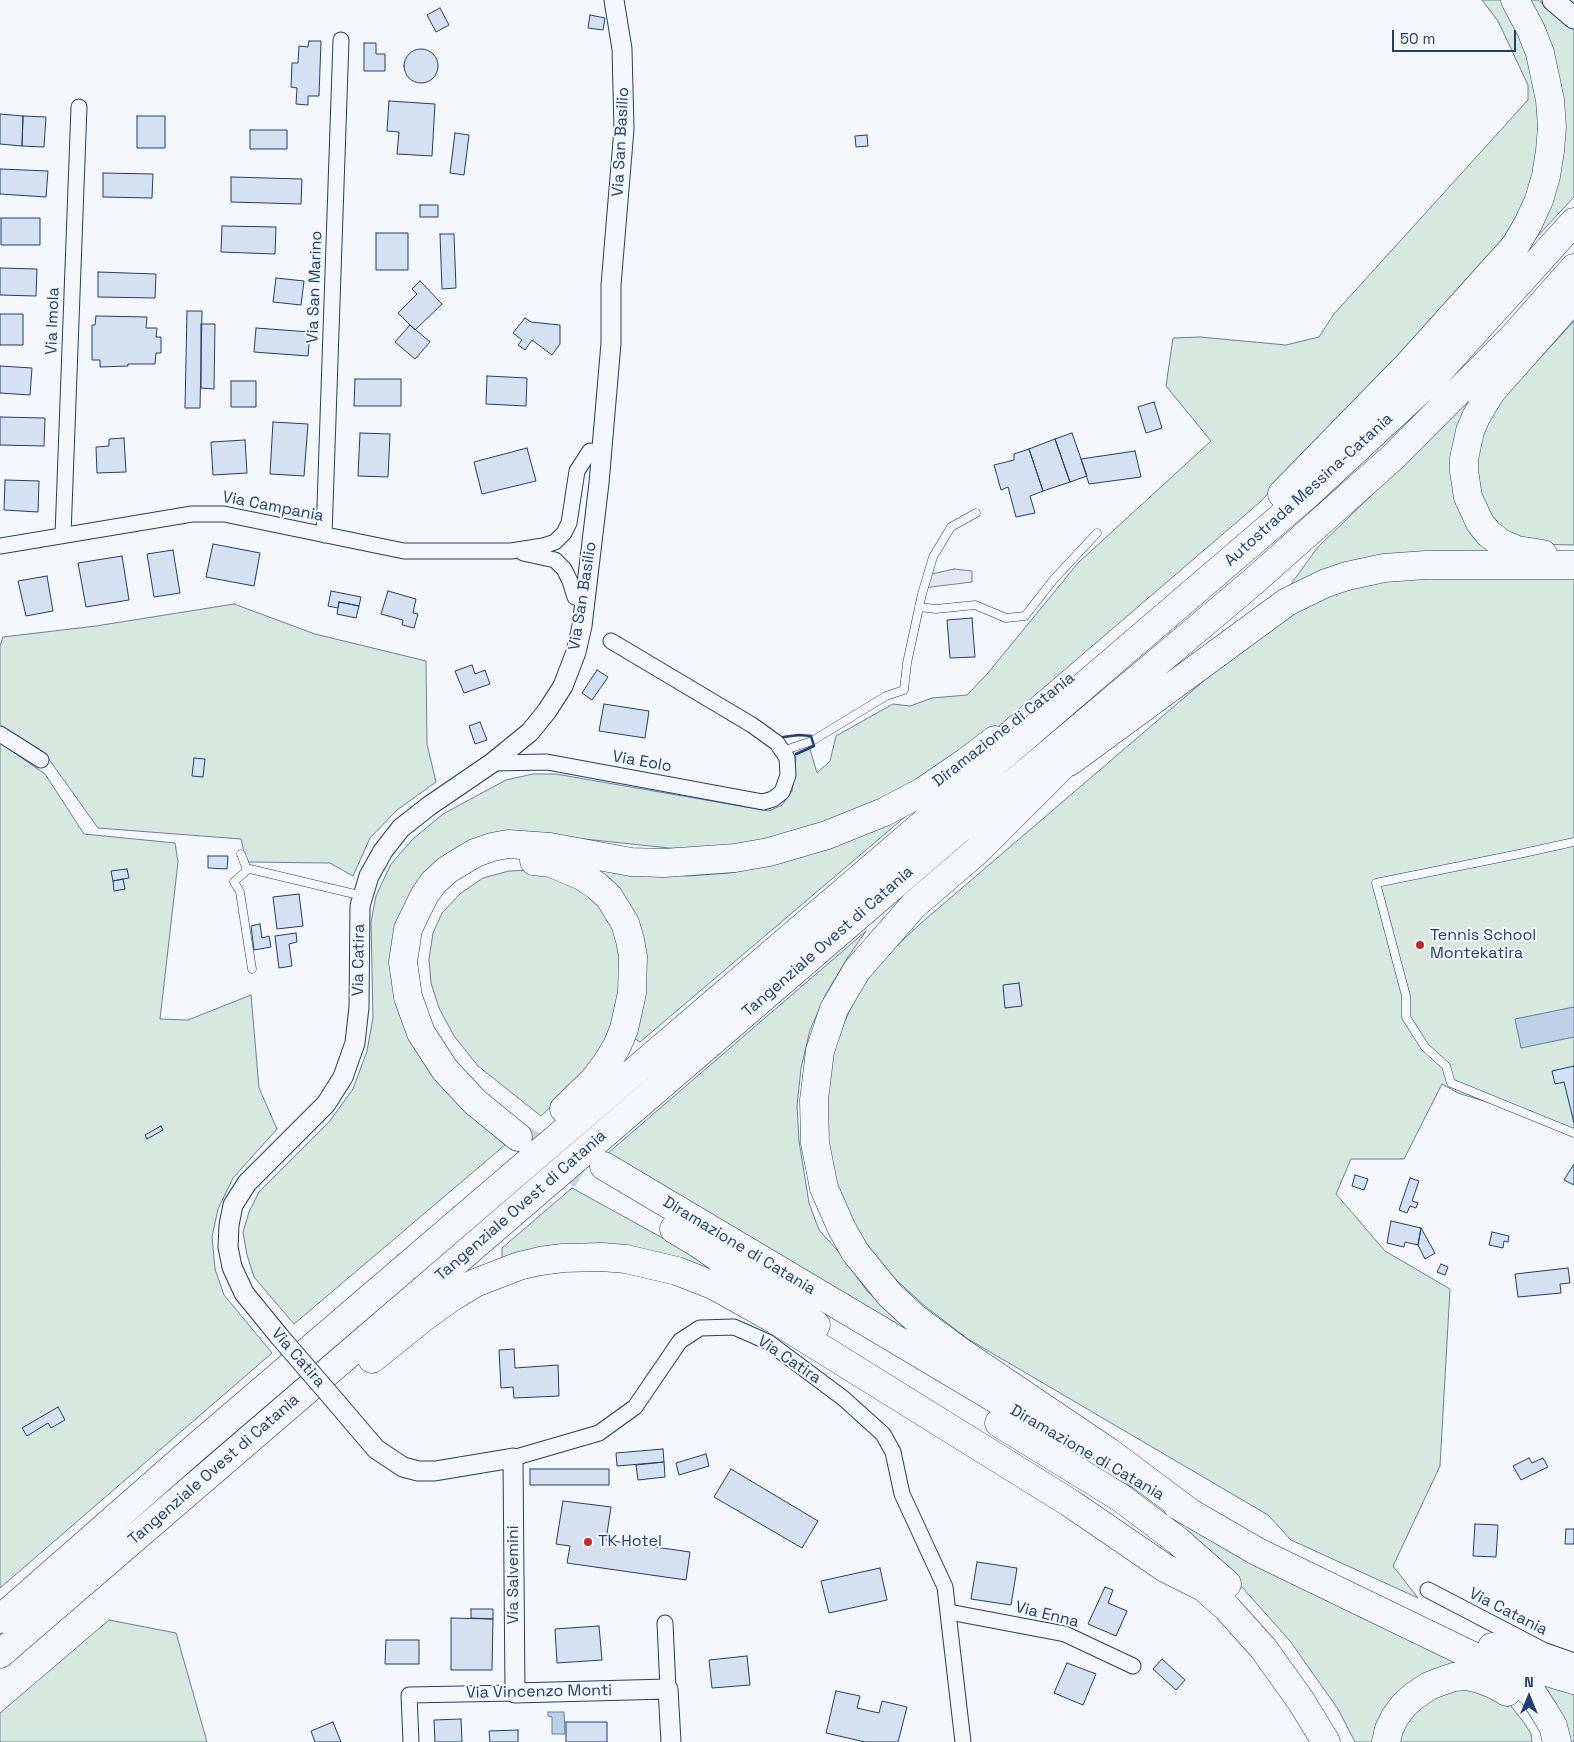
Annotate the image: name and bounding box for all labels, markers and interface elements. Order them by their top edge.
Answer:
scale bar [1394,20,1518,52]
text: 50 m [1400,29,1435,48]
street label: Via San Basilio [609,87,633,197]
street label: Via San Marino [303,230,327,344]
street label: Via Imola [42,287,64,355]
street label: Autostrada Messina-Catania [1221,409,1397,571]
street label: Via Campania [221,488,325,526]
street label: Via San Basilio [565,540,601,652]
street label: Diramazione di Catania [929,669,1079,791]
street label: Via Eolo [611,747,673,777]
street label: Tangenziale Ovest di Catania [739,862,917,1022]
street label: Via Catira [349,924,369,996]
place label: Tennis School Montekatira [1430,926,1536,964]
marker: Tennis School Montekatira [1414,939,1426,951]
street label: Tangenziale Ovest di Catania [432,1126,610,1286]
street label: Diramazione di Catania [659,1193,819,1299]
street label: Via Catira [267,1324,329,1392]
street label: Via Catira [754,1332,824,1388]
street label: Tangenziale Ovest di Catania [125,1390,303,1550]
street label: Diramazione di Catania [1007,1401,1167,1505]
street label: Via Salvemini [504,1525,524,1625]
place label: TK Hotel [598,1532,662,1552]
marker: TK Hotel [582,1536,594,1548]
street label: Via Catania [1466,1584,1550,1640]
street label: Via Enna [1013,1598,1081,1632]
north arrow [1504,1672,1554,1722]
text: N [1524,1673,1534,1691]
street label: Via Vincenzo Monti [466,1681,612,1703]

